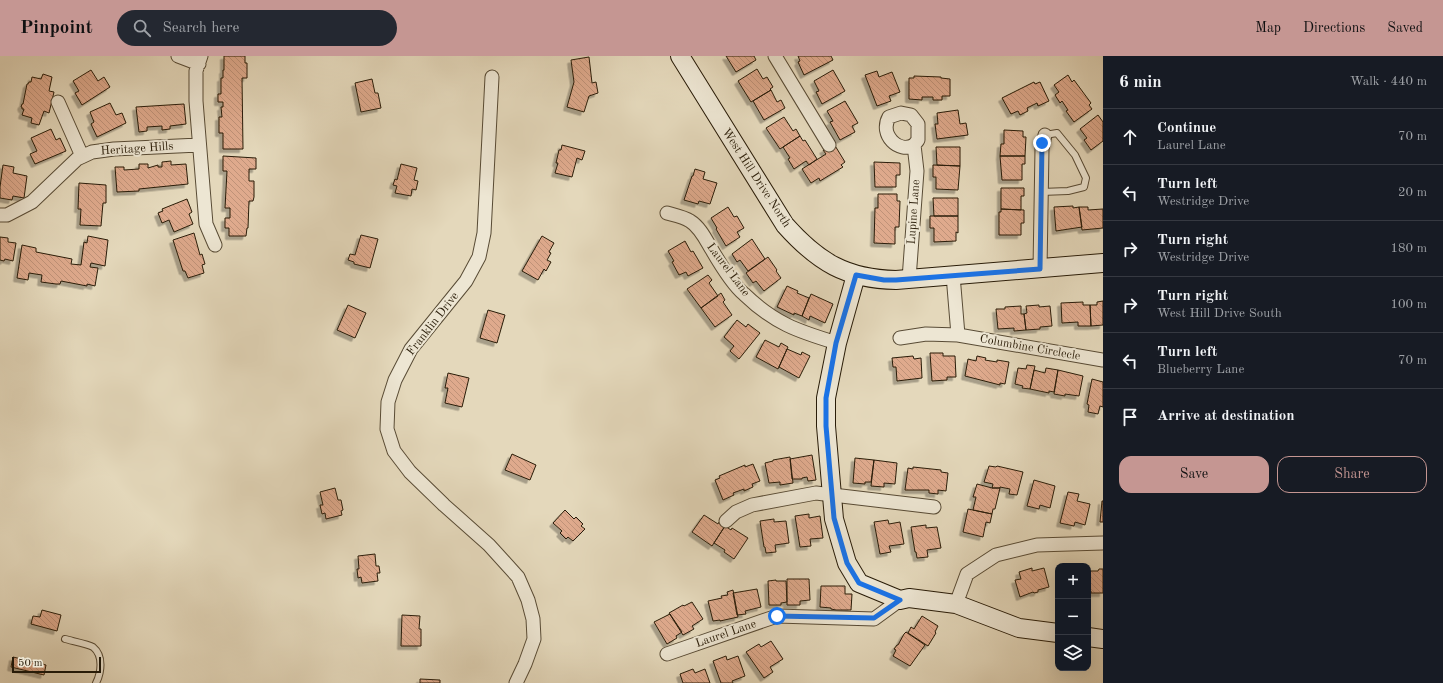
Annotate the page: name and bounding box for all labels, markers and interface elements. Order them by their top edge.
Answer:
search box [117,10,397,46]
icon: search [131,17,153,39]
text: Pinpoint [20,19,93,38]
text: Search here [163,21,239,36]
text: Map [1255,21,1281,35]
text: Directions [1303,21,1365,35]
text: Saved [1387,21,1423,35]
text: 6 min [1119,74,1162,91]
text: Walk · 440 m [1350,75,1427,88]
text: Continue [1157,121,1216,136]
street label: West Hill Drive North [720,126,793,230]
icon: ahead [1119,126,1141,148]
text: 70 m [1398,130,1427,143]
route end [1033,134,1051,152]
text: Laurel Lane [1157,139,1226,152]
street label: Heritage Hills [100,140,174,158]
text: Turn left [1157,177,1217,192]
street label: Lupine Lane [906,179,922,245]
icon: left [1119,182,1141,204]
text: 20 m [1398,186,1427,199]
text: Westridge Drive [1157,195,1249,208]
text: Turn right [1157,233,1228,248]
icon: right [1119,238,1141,260]
street label: Laurel Lane [704,241,752,299]
text: 180 m [1390,242,1427,255]
text: Westridge Drive [1157,251,1249,264]
text: Turn right [1157,289,1228,304]
street label: Franklin Drive [405,290,462,358]
icon: right [1119,294,1141,316]
text: 100 m [1390,298,1427,311]
text: West Hill Drive South [1157,307,1282,320]
street label: Columbine Circlecle [979,333,1082,363]
text: Turn left [1157,345,1217,360]
icon: left [1119,350,1141,372]
text: 70 m [1398,354,1427,367]
text: Blueberry Lane [1157,363,1244,376]
icon: arrive [1119,406,1141,428]
text: Arrive at destination [1157,409,1295,424]
button: Save [1119,456,1269,493]
button: Share [1277,456,1427,493]
map controls [1055,563,1091,671]
button: + [1055,563,1091,599]
button: − [1055,599,1091,635]
route start [768,607,786,625]
street label: Laurel Lane [694,618,758,650]
button: layers [1055,635,1091,671]
scale bar [12,655,101,674]
text: 50 m [18,658,43,669]

